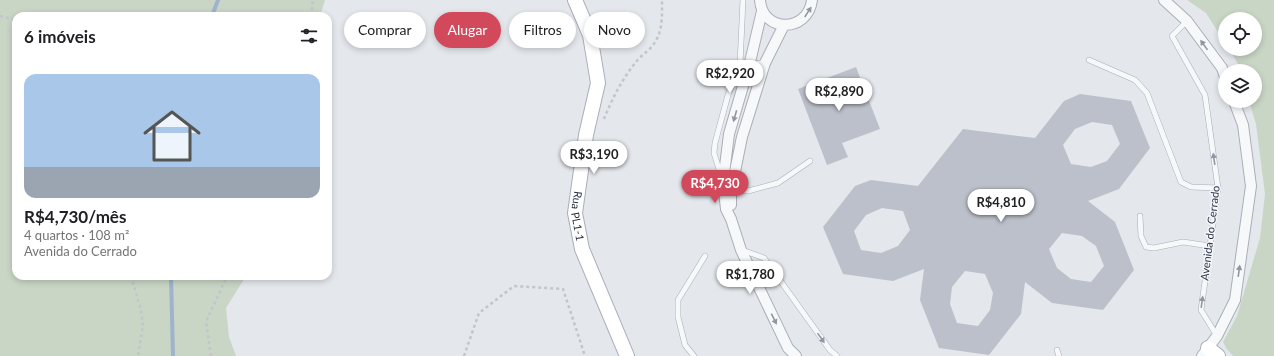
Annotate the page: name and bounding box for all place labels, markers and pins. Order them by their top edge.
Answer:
pin: R$2,920 [693,60,767,94]
pin: R$2,890 [802,78,876,112]
pin: R$3,190 [557,141,631,175]
pin: R$4,730 [678,170,752,204]
pin: R$4,810 [964,189,1038,223]
pin: R$1,780 [713,261,787,295]

